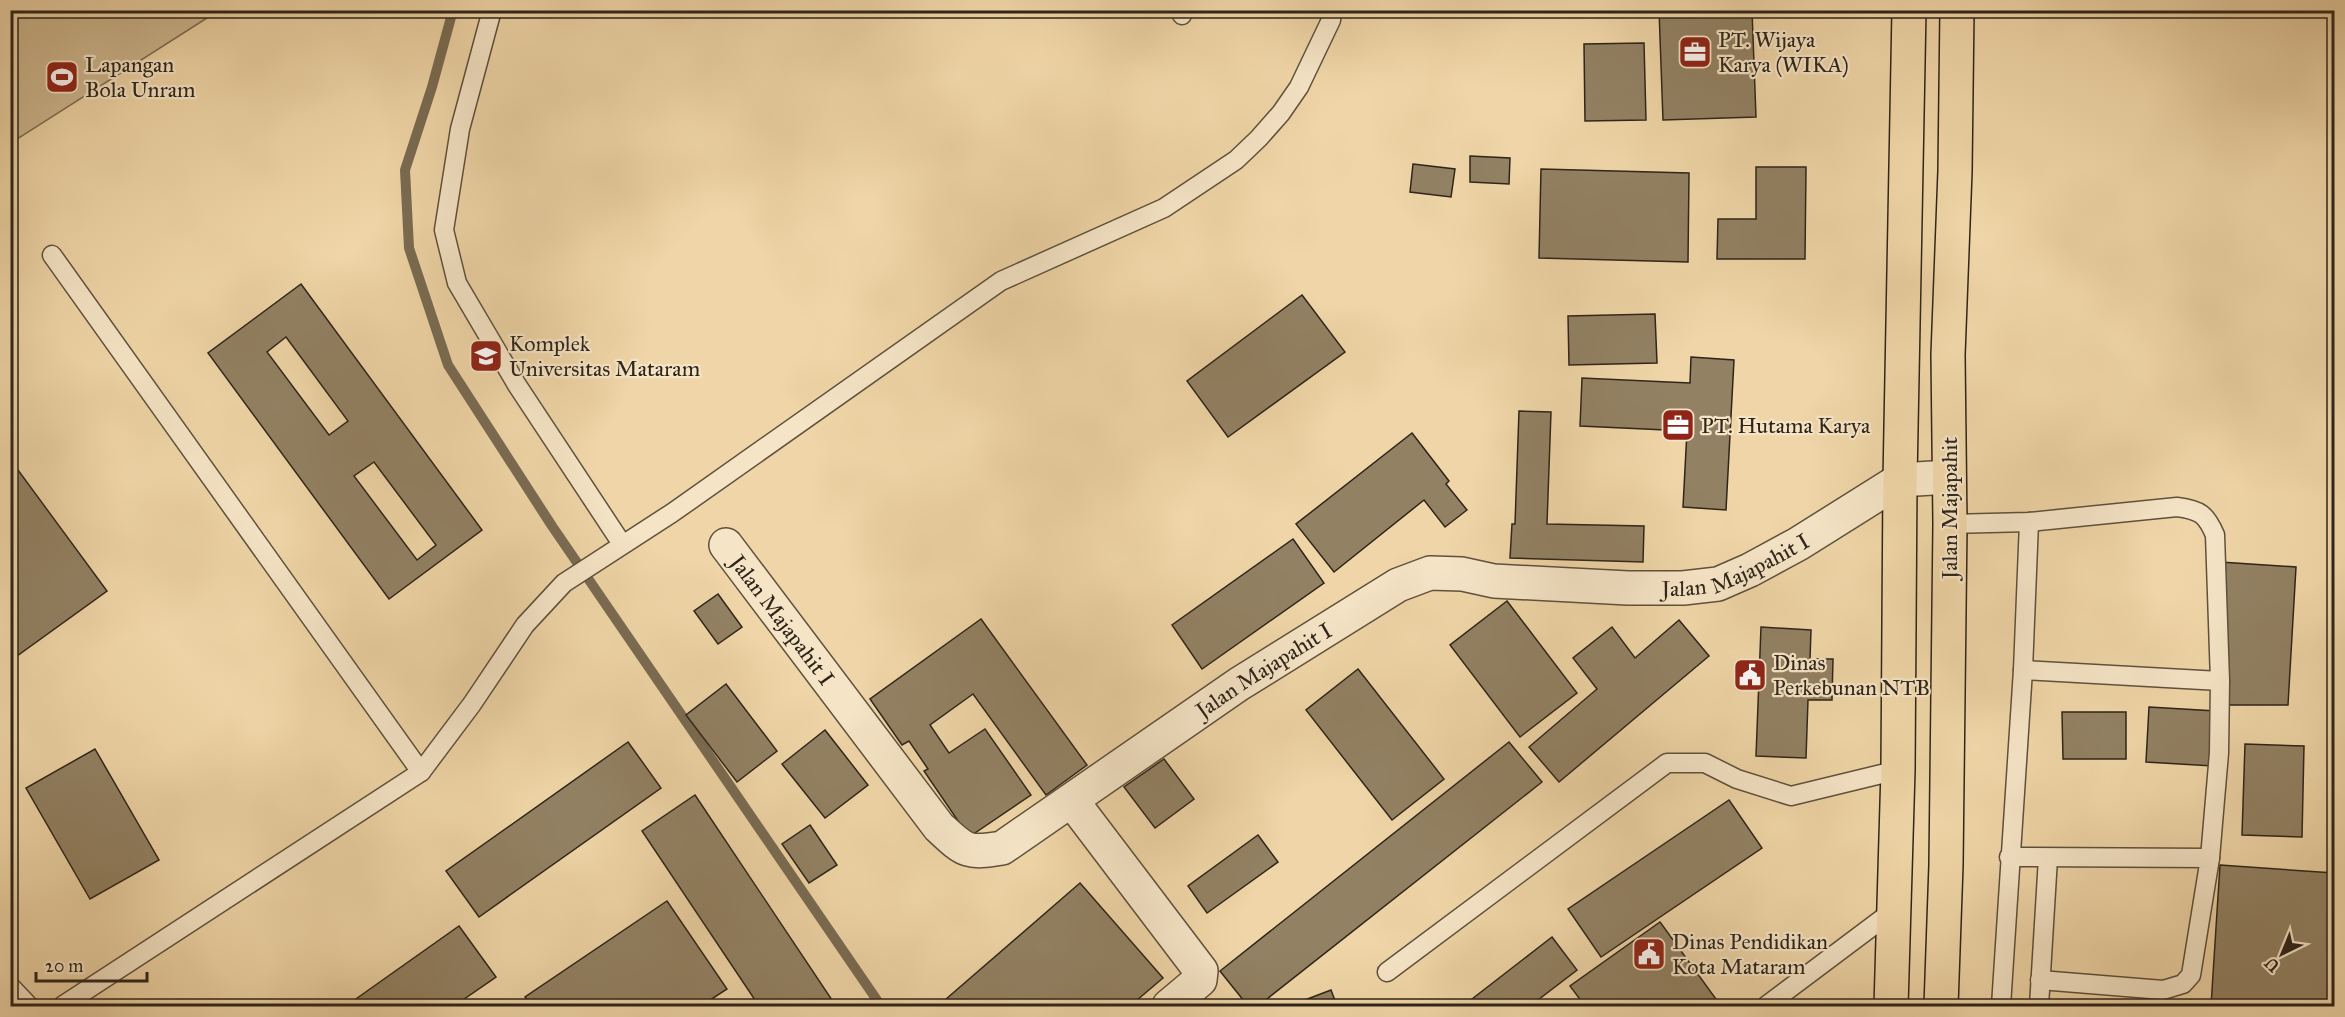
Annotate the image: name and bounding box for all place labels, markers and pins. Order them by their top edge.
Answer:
place label: PT. Wijaya Karya (WIKA) [1718,26,1849,78]
office icon: PT. Wijaya Karya (WIKA) [1677,34,1713,70]
place label: Lapangan Bola Unram [85,51,196,103]
sports icon: Lapangan Bola Unram [44,59,80,95]
place label: Komplek Universitas Mataram [509,330,701,382]
school or university icon: Komplek Universitas Mataram [468,338,504,374]
office icon: PT. Hutama Karya [1660,407,1696,443]
place label: PT. Hutama Karya [1701,412,1871,439]
place label: Dinas Perkebunan NTB [1773,649,1930,701]
public building icon: Dinas Perkebunan NTB [1732,657,1768,693]
place label: Dinas Pendidikan Kota Mataram [1672,928,1828,980]
public building icon: Dinas Pendidikan Kota Mataram [1631,936,1667,972]

